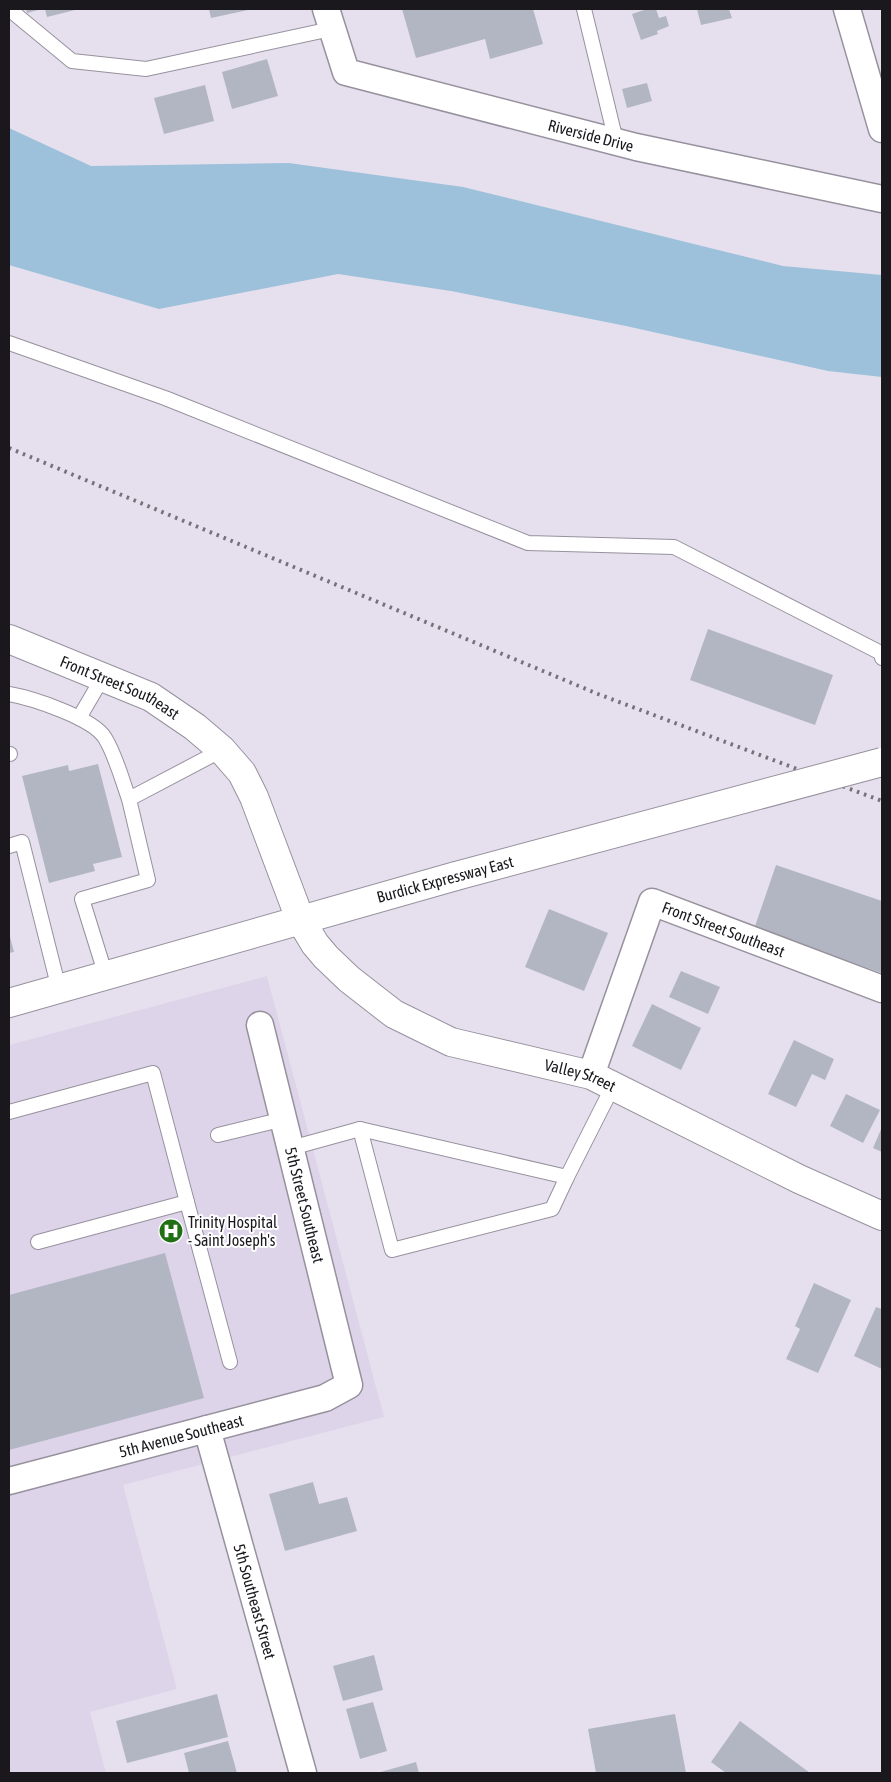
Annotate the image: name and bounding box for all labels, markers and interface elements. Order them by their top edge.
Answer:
street label: Riverside Drive [546,116,636,155]
street label: Front Street Southeast [58,652,183,723]
street label: Burdick Expressway East [375,852,516,907]
street label: Front Street Southeast [660,898,788,961]
street label: Valley Street [543,1055,619,1095]
street label: 5th Street Southeast [282,1145,328,1265]
place label: Trinity Hospital - Saint Joseph's [188,1213,278,1250]
hospital icon: Trinity Hospital - Saint Joseph's [158,1218,184,1244]
street label: 5th Avenue Southeast [117,1411,246,1461]
street label: 5th Southeast Street [230,1542,280,1661]

